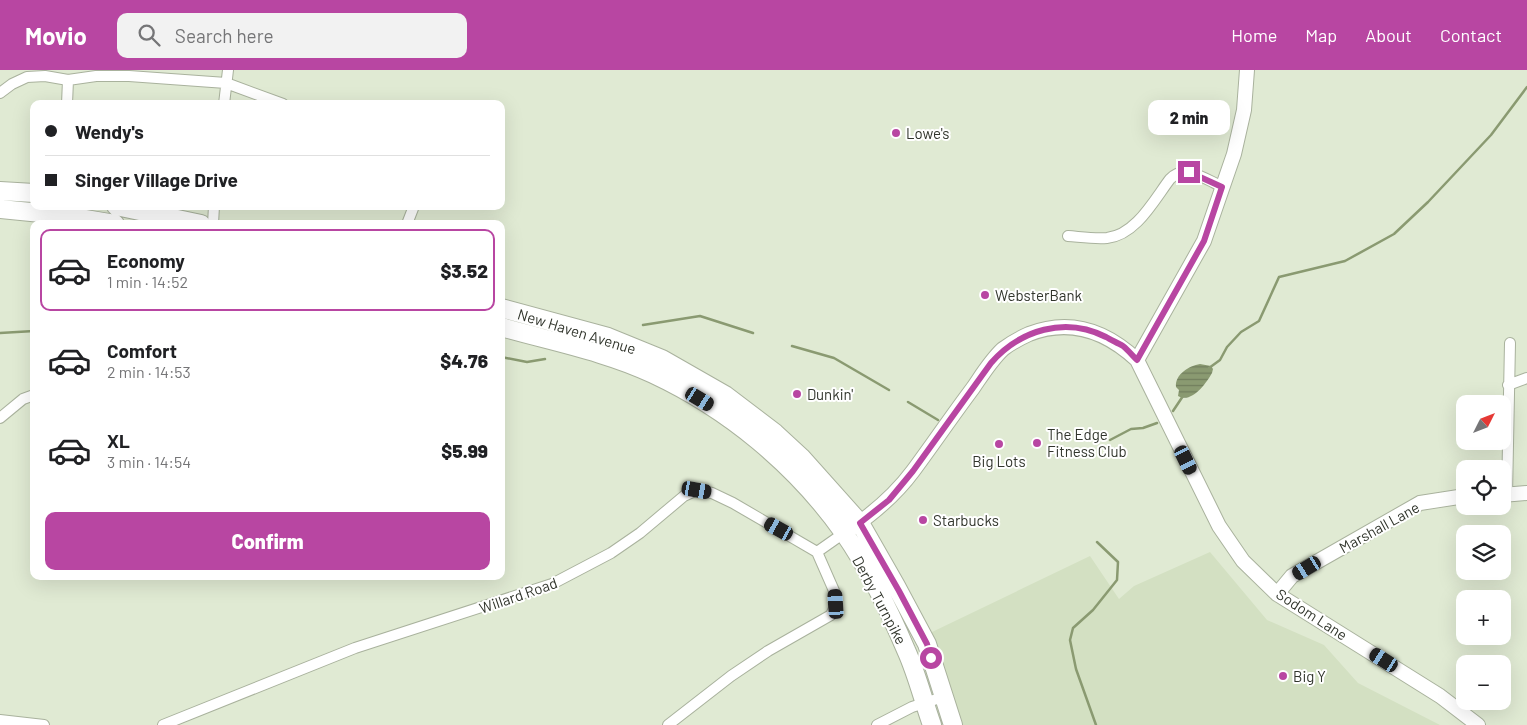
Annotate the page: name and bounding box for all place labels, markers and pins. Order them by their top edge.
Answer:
place label: Lowe's [906,124,949,142]
marker: Lowe's [890,127,902,139]
place label: WebsterBank [995,286,1083,304]
marker: WebsterBank [979,289,991,301]
place label: Dunkin' [807,385,853,403]
marker: Dunkin' [791,388,803,400]
place label: The Edge Fitness Club [1047,425,1127,460]
marker: The Edge Fitness Club [1031,437,1043,449]
marker: Big Lots [993,438,1005,450]
place label: Big Lots [972,452,1026,470]
place label: Starbucks [933,511,999,529]
marker: Starbucks [917,514,929,526]
place label: Big Y [1293,667,1326,685]
marker: Big Y [1277,670,1289,682]

